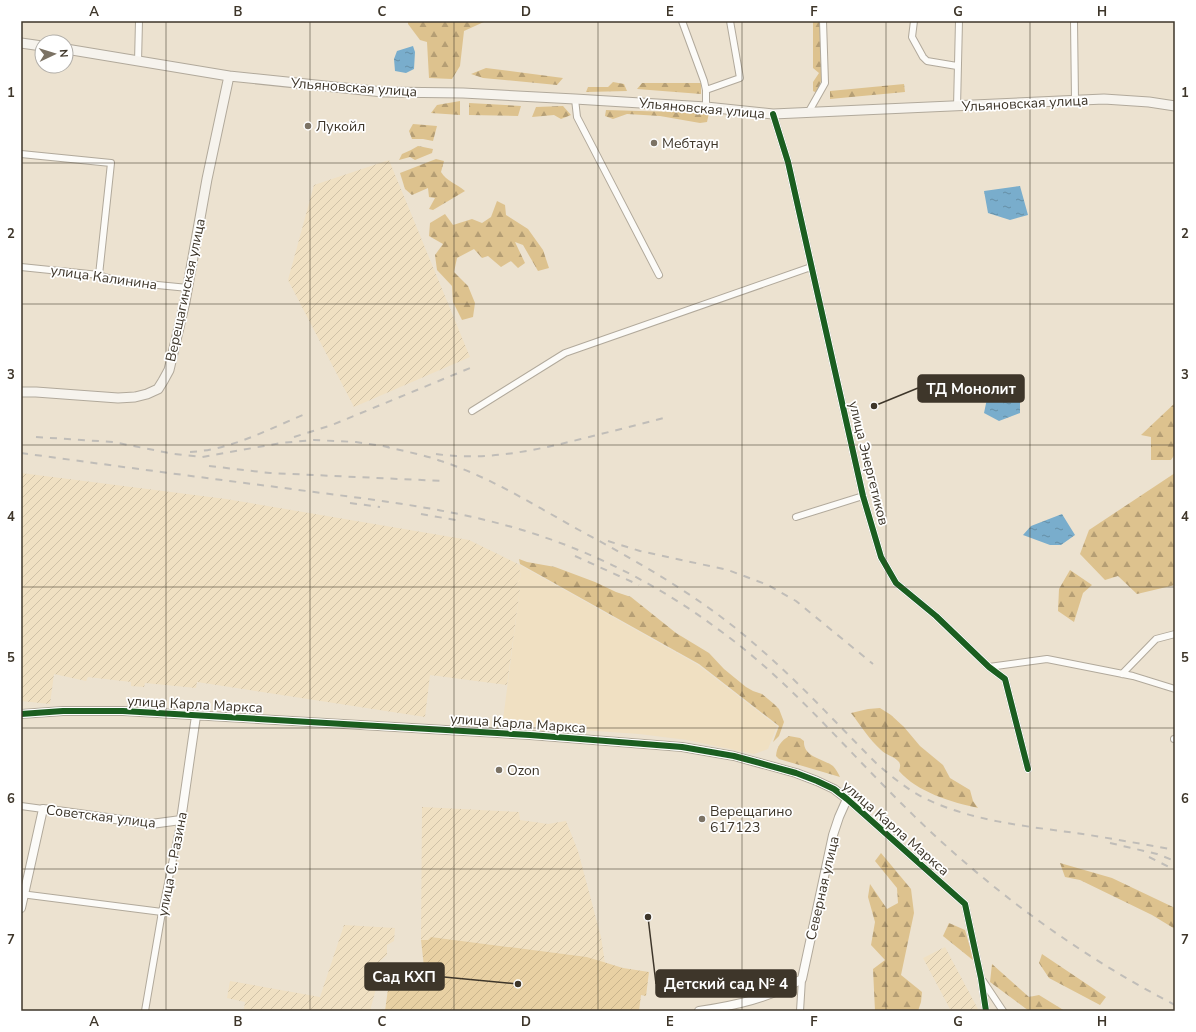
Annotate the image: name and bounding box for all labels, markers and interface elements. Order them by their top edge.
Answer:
text: A [89,3,99,21]
text: B [234,3,243,21]
text: C [378,3,387,21]
text: D [521,3,531,21]
text: E [666,3,674,21]
text: F [810,3,818,21]
text: G [953,3,963,21]
text: H [1097,3,1107,21]
north arrow [34,34,74,74]
text: N [56,49,71,58]
street label: Ульяновская улица [289,74,418,101]
text: 1 [7,84,15,102]
text: 1 [1181,84,1189,102]
street label: Ульяновская улица [960,91,1089,116]
street label: Ульяновская улица [637,93,766,123]
place label: Лукойл [316,117,365,136]
marker: Лукойл [303,121,313,131]
place label: Мебтаун [662,134,719,153]
marker: Мебтаун [649,138,659,148]
street label: Верещагинская улица [161,217,210,364]
text: 2 [7,225,15,243]
text: 2 [1181,225,1189,243]
street label: улица Калинина [49,261,159,294]
text: 3 [7,366,15,384]
text: 3 [1181,366,1189,384]
callout: ТД Монолит [918,375,1024,402]
text: ТД Монолит [926,379,1016,399]
street label: улица Энергетиков [844,399,893,527]
text: 4 [7,508,15,526]
text: 4 [1181,508,1189,526]
text: 5 [7,649,15,667]
text: 5 [1181,649,1189,667]
street label: улица Карла Маркса [127,691,263,718]
street label: улица Карла Маркса [450,709,586,738]
place label: Ozon [507,761,540,780]
marker: Ozon [494,765,504,775]
street label: улица Карла Маркса [838,777,953,880]
text: 6 [7,790,15,808]
text: 6 [1181,790,1189,808]
street label: Советская улица [45,800,157,833]
place label: Верещагино 617123 [710,802,793,837]
street label: улица С. Разина [153,810,192,918]
marker: Верещагино 617123 [697,814,707,824]
street label: Северная улица [801,834,844,942]
text: 7 [7,931,15,949]
text: 7 [1181,931,1189,949]
callout: Сад КХП [365,963,444,990]
text: Сад КХП [372,967,436,987]
callout: Детский сад № 4 [656,970,796,997]
text: Детский сад № 4 [664,974,788,994]
text: A [89,1013,99,1031]
text: B [234,1013,243,1031]
text: C [378,1013,387,1031]
text: D [521,1013,531,1031]
text: E [666,1013,674,1031]
text: F [810,1013,818,1031]
text: G [953,1013,963,1031]
text: H [1097,1013,1107,1031]

